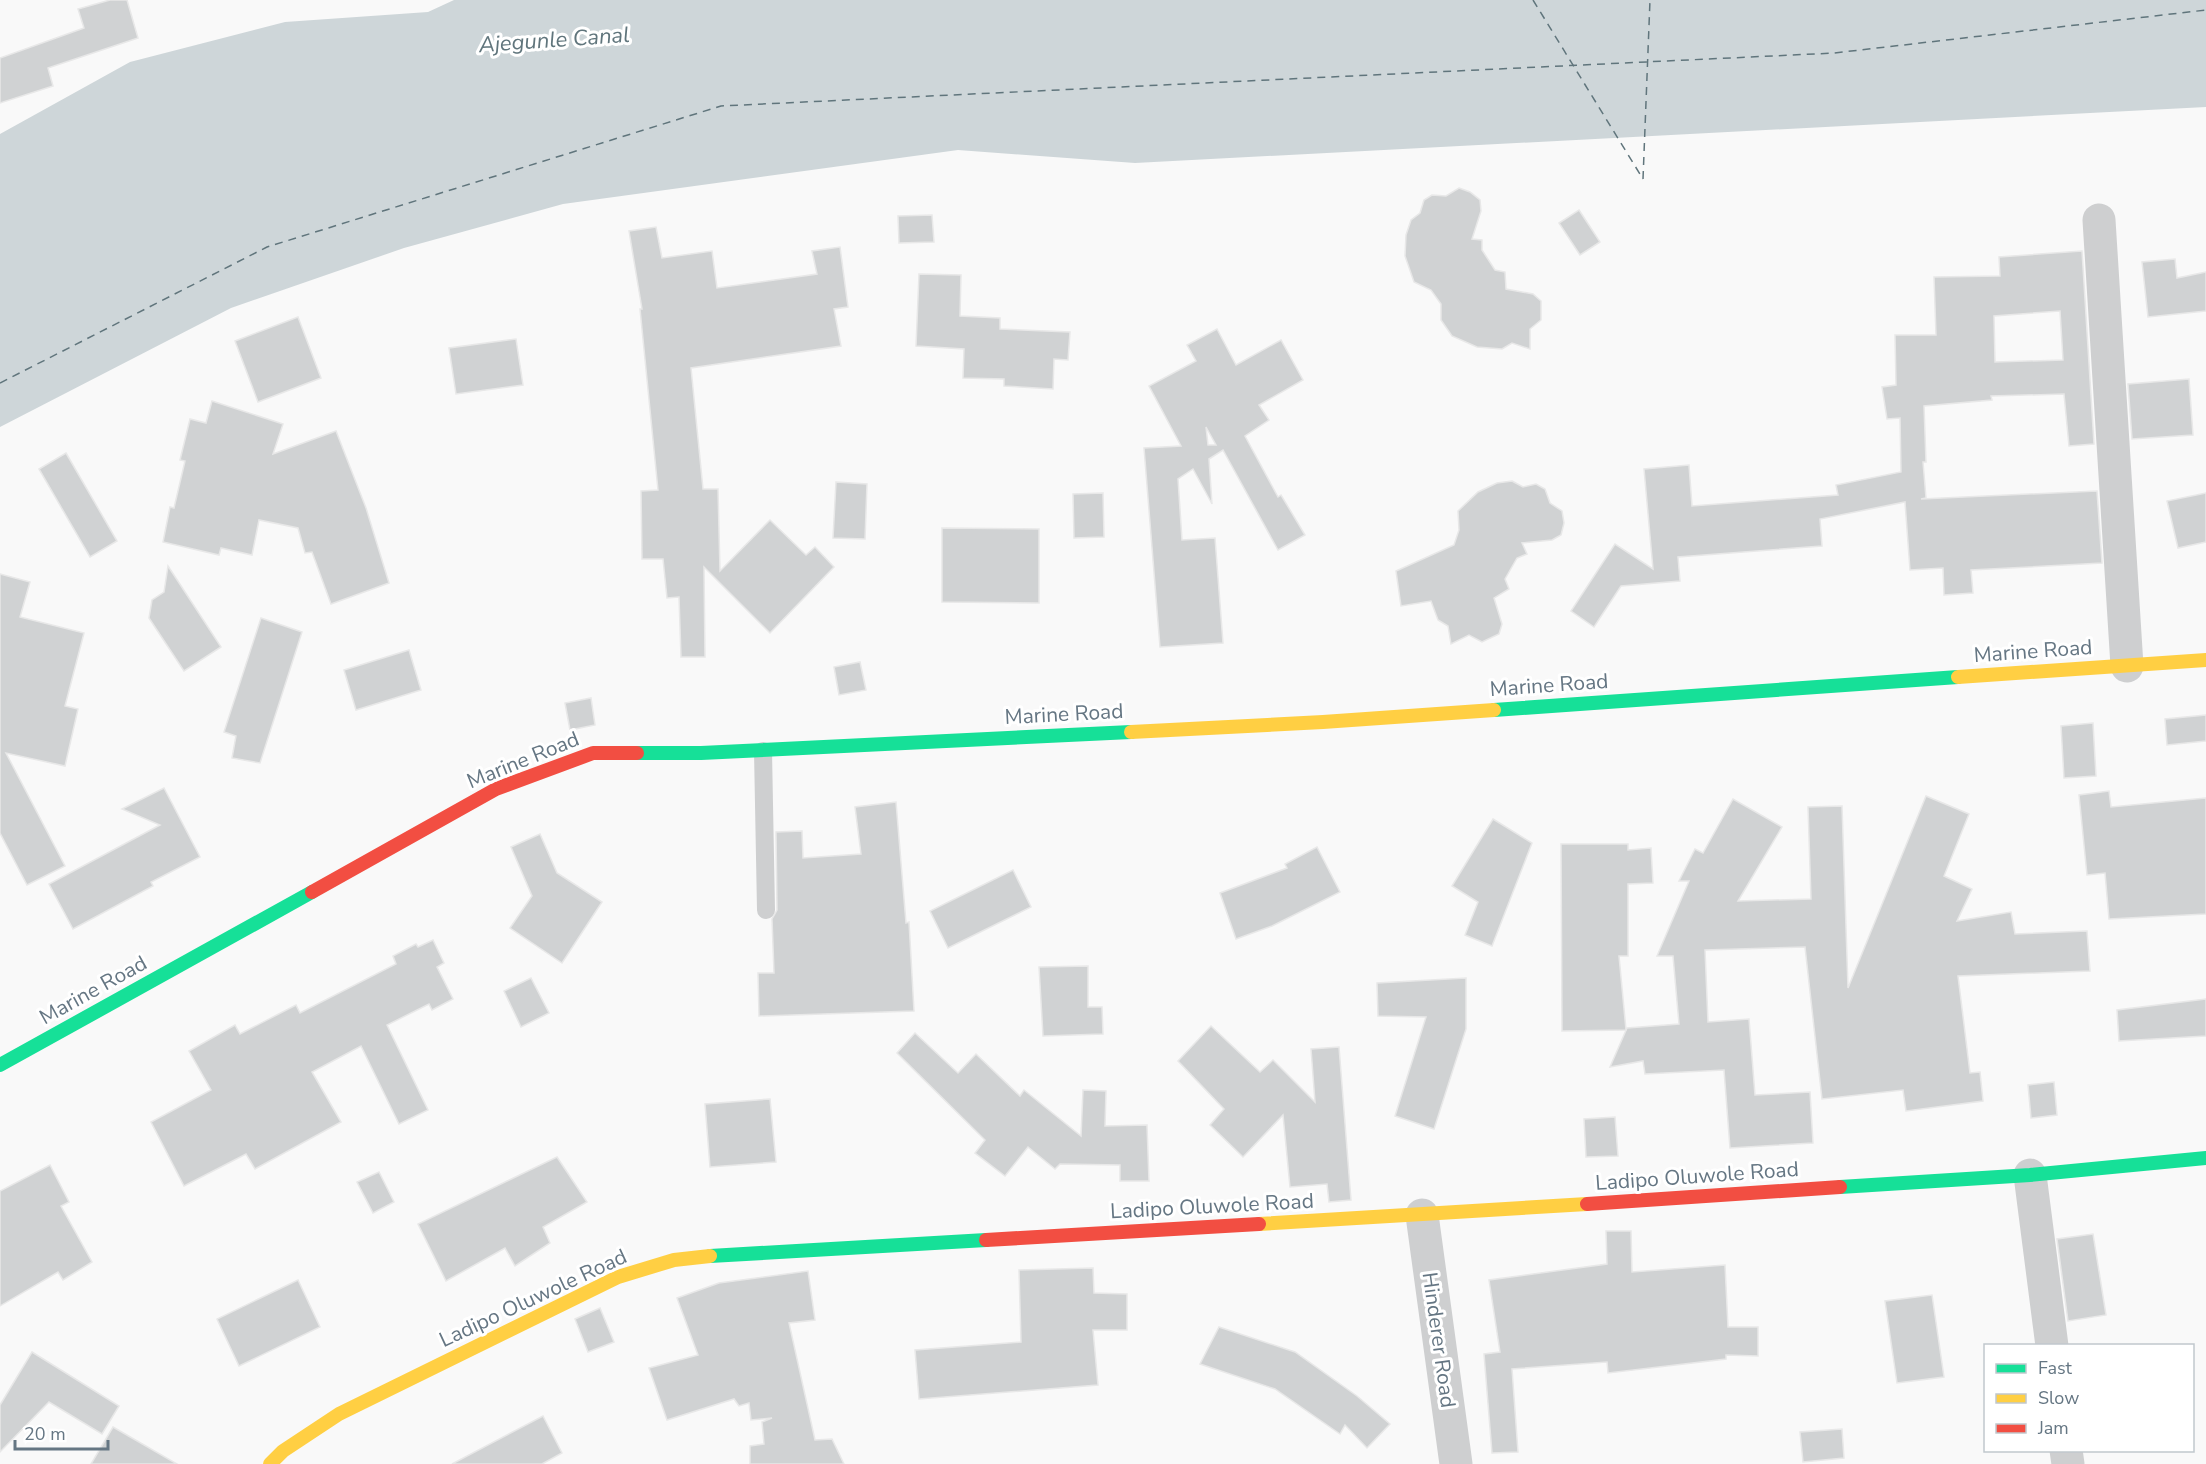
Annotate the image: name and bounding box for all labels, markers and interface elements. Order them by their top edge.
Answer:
water label: Ajegunle Canal [477,20,631,60]
street label: Marine Road [1973,633,2093,669]
street label: Marine Road [1489,667,1609,703]
street label: Marine Road [1004,697,1124,731]
street label: Marine Road [463,725,583,795]
street label: Marine Road [34,949,152,1031]
street label: Ladipo Oluwole Road [1594,1155,1800,1197]
street label: Ladipo Oluwole Road [1110,1187,1314,1225]
street label: Ladipo Oluwole Road [435,1242,631,1354]
street label: Hinderer Road [1416,1270,1462,1410]
legend [1984,1344,2194,1452]
text: Fast [2038,1356,2073,1380]
text: Slow [2038,1386,2079,1410]
scale bar [15,1413,108,1451]
text: Jam [2037,1416,2069,1440]
text: 20 m [24,1422,66,1446]

